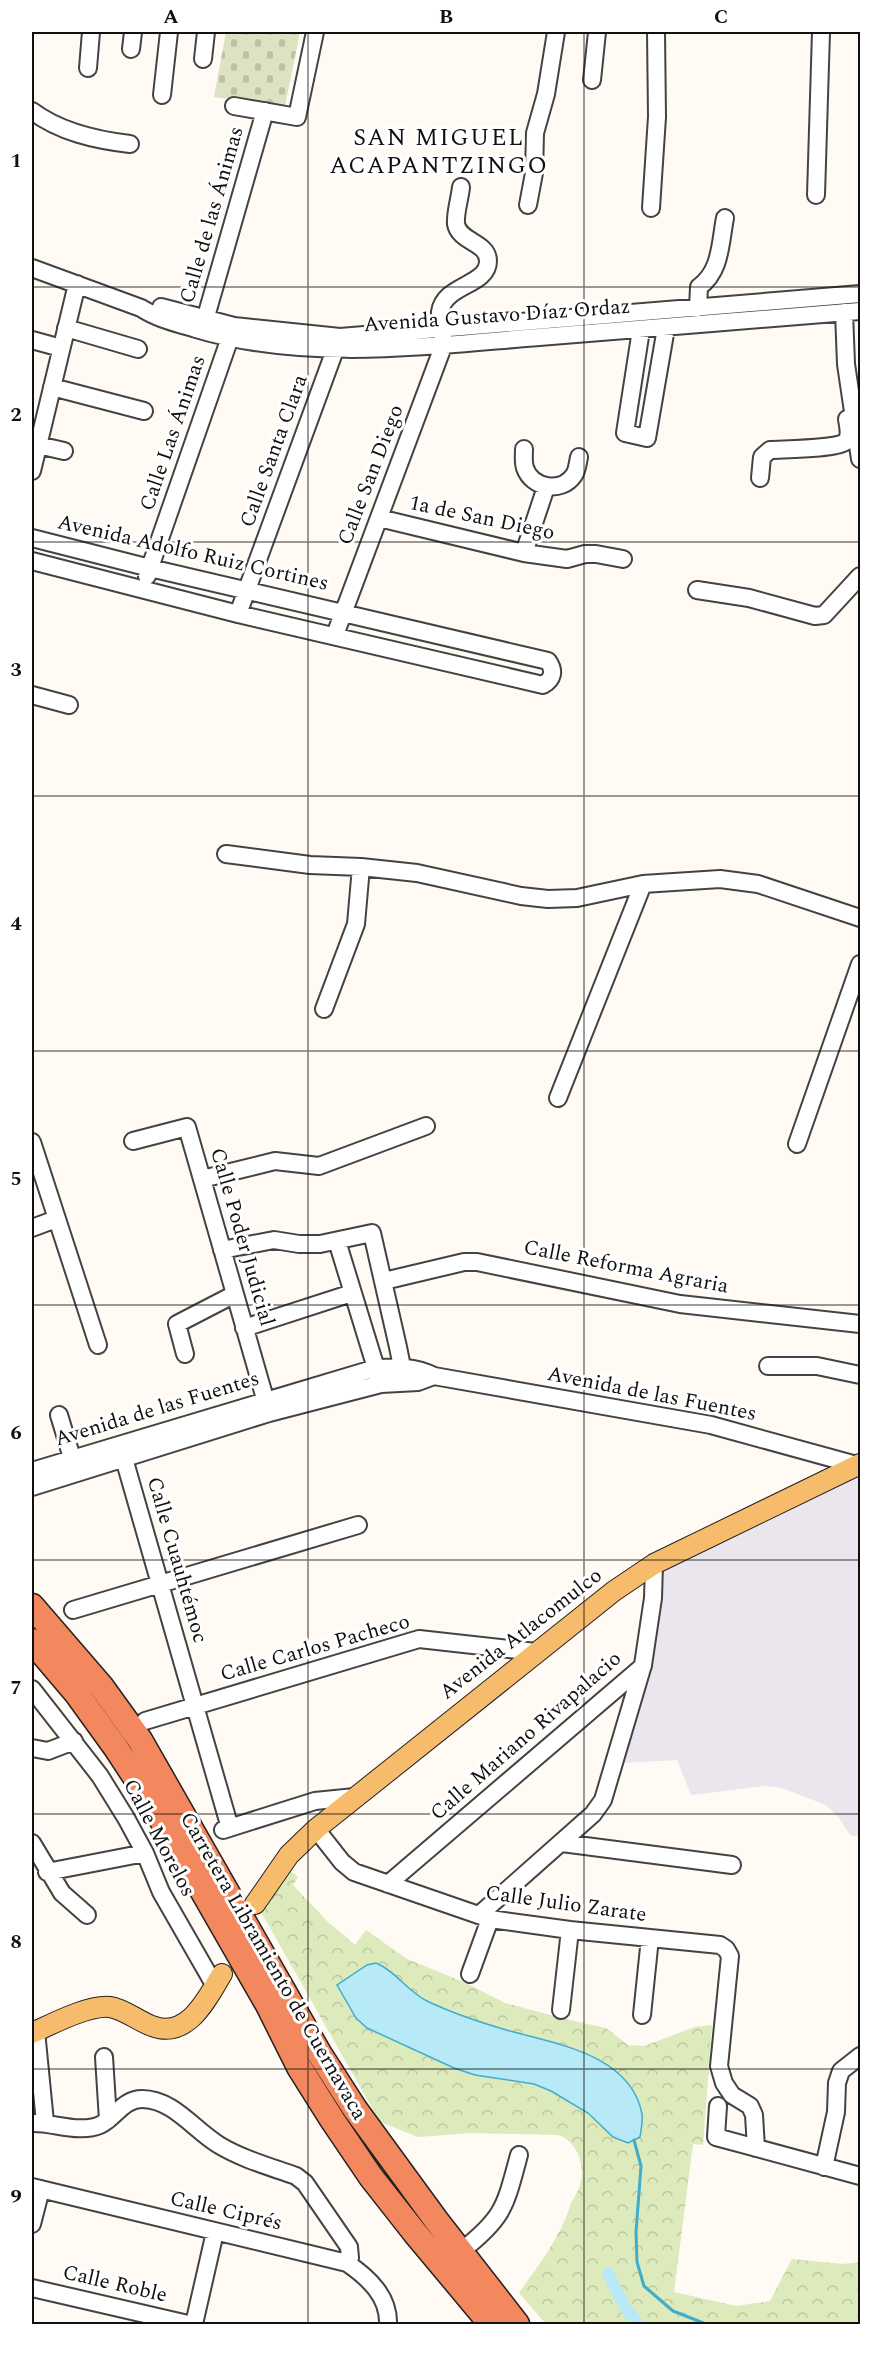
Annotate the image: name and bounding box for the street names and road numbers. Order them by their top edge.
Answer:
street label: Calle de las Ánimas [171,123,253,307]
street label: Avenida Gustavo Díaz Ordaz [362,291,632,341]
street label: Calle Las Ánimas [131,351,215,515]
street label: Calle Santa Clara [231,369,317,532]
street label: Calle San Diego [330,400,412,550]
street label: 1a de San Diego [406,487,558,549]
street label: Avenida Adolfo Ruiz Cortines [54,506,332,600]
street label: Calle Poder Judicial [201,1144,283,1330]
street label: Calle Reforma Agraria [521,1231,732,1303]
street label: Avenida de las Fuentes [545,1358,759,1430]
street label: Avenida de las Fuentes [51,1363,263,1455]
street label: Calle Cuauhtémoc [138,1473,216,1647]
street label: Avenida Atlacomulco [433,1560,609,1708]
street label: Calle Carlos Pacheco [216,1606,414,1690]
street label: Calle Mariano Rivapalacio [423,1644,629,1828]
street label: Calle Morelos [114,1773,204,1903]
street label: Carretera Libramiento de Cuernavaca [171,1806,375,2127]
street label: Calle Julio Zarate [483,1877,649,1931]
street label: Calle Ciprés [167,2183,285,2239]
street label: Calle Roble [60,2256,170,2312]

